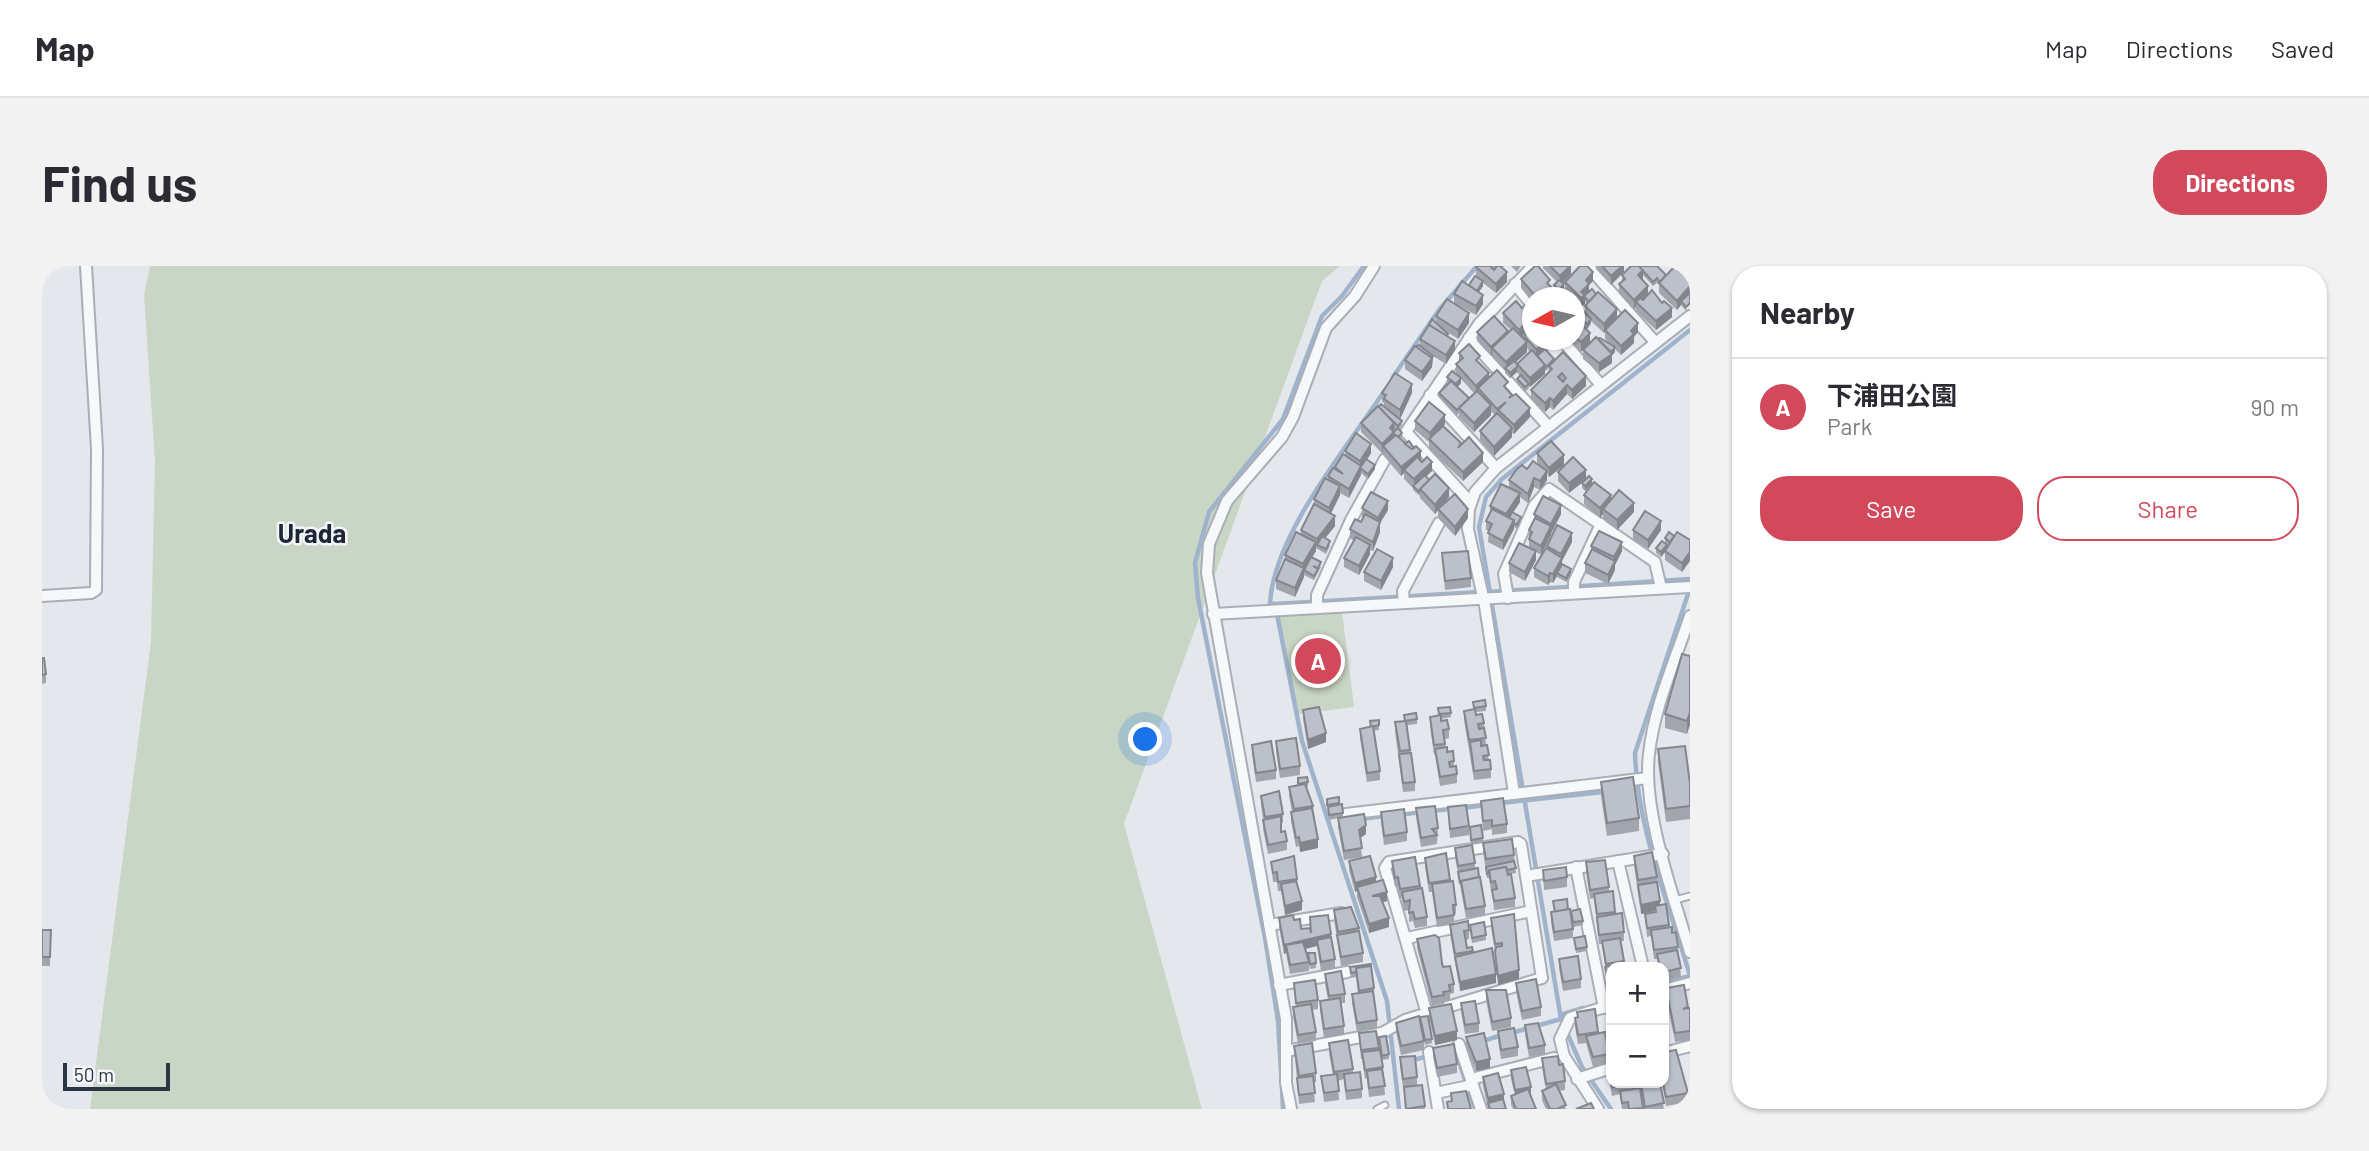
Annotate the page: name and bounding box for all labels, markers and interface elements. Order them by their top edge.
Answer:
text: Map [35,28,95,68]
text: Map [2045,34,2088,63]
text: Directions [2126,34,2233,63]
text: Saved [2271,34,2334,63]
button: Directions [2153,150,2327,215]
text: Find us [42,153,197,212]
north arrow [1522,287,1585,350]
text: Nearby [1760,294,1855,330]
text: 下浦田公園 [1827,379,1957,410]
text: A [1775,393,1791,421]
text: 90 m [2250,393,2299,421]
text: Park [1827,412,1872,440]
button: Save [1760,476,2023,541]
button: Share [2037,476,2299,541]
district label: Urada [278,517,346,548]
pin: A [1295,635,1341,687]
your location [1128,722,1162,756]
map controls [1606,962,1669,1088]
button: + [1606,962,1669,1025]
button: − [1606,1025,1669,1088]
scale bar [63,1060,170,1092]
text: 50 m [74,1063,114,1086]

